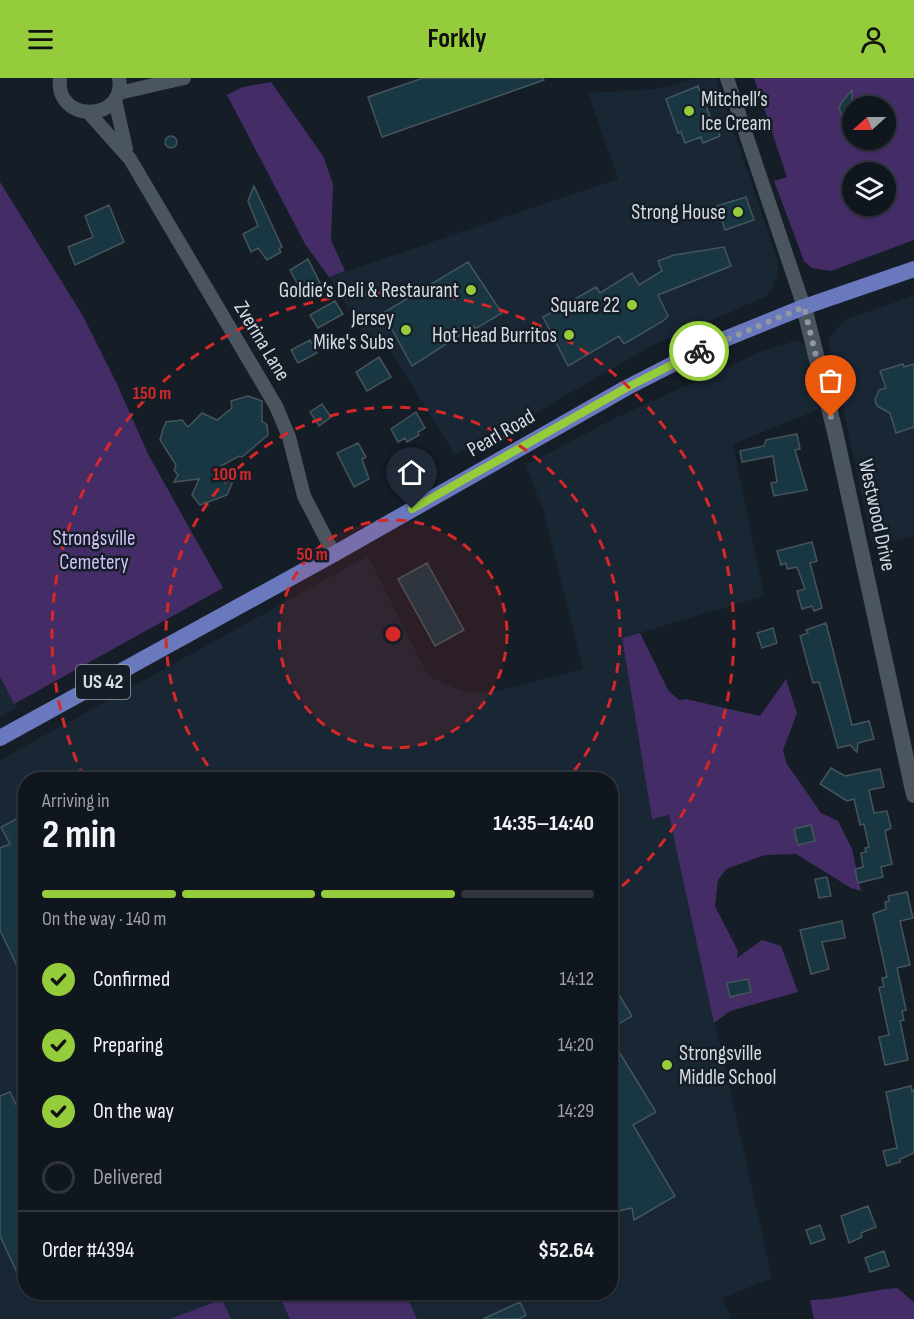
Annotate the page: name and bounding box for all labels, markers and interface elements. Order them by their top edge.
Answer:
icon: menu [24,23,57,56]
text: Forkly [428,23,486,55]
icon: person [857,23,890,56]
place label: Mitchell’s Ice Cream [701,87,771,136]
north arrow [842,96,896,150]
map controls [842,96,896,216]
marker: Mitchell’s Ice Cream [682,104,696,118]
button: layers [842,162,896,216]
place label: Strong House [631,200,726,225]
marker: Strong House [731,205,745,219]
place label: Goldie’s Deli & Restaurant [279,278,459,303]
marker: Goldie’s Deli & Restaurant [464,283,478,297]
place label: Square 22 [551,293,620,318]
street label: Zverina Lane [229,297,295,385]
marker: Square 22 [625,298,639,312]
place label: Jersey Mike's Subs [313,306,394,355]
courier [669,321,729,381]
marker: Jersey Mike's Subs [399,323,413,337]
place label: Hot Head Burritos [432,323,557,348]
marker: Hot Head Burritos [562,328,576,342]
icon: bike [683,335,716,368]
pin [805,355,856,417]
icon: bag [814,364,847,397]
text: 150 m [133,383,171,404]
street label: Pearl Road [463,404,539,462]
pin [386,447,437,509]
icon: home [395,456,428,489]
street label: Westwood Drive [853,457,901,573]
text: 100 m [213,464,252,485]
park label: Strongsville Cemetery [53,526,135,575]
text: 50 m [296,544,328,565]
centre of rings [383,624,403,644]
road number: US 42 [76,665,130,699]
text: Arriving in [42,789,110,813]
text: 14:35–14:40 [493,810,594,837]
text: 2 min [42,812,116,859]
text: On the way · 140 m [42,907,166,931]
icon: check [42,963,75,996]
text: Confirmed [93,966,170,993]
text: 14:12 [559,967,594,991]
icon: check [42,1029,75,1062]
text: Preparing [93,1032,163,1059]
text: 14:20 [558,1033,594,1057]
place label: Strongsville Middle School [679,1041,776,1090]
marker: Strongsville Middle School [660,1058,674,1072]
icon: check [42,1095,75,1128]
text: On the way [93,1098,174,1125]
text: 14:29 [558,1099,594,1123]
text: Delivered [93,1164,162,1191]
text: Order #4394 [42,1237,134,1264]
text: $52.64 [538,1237,594,1264]

